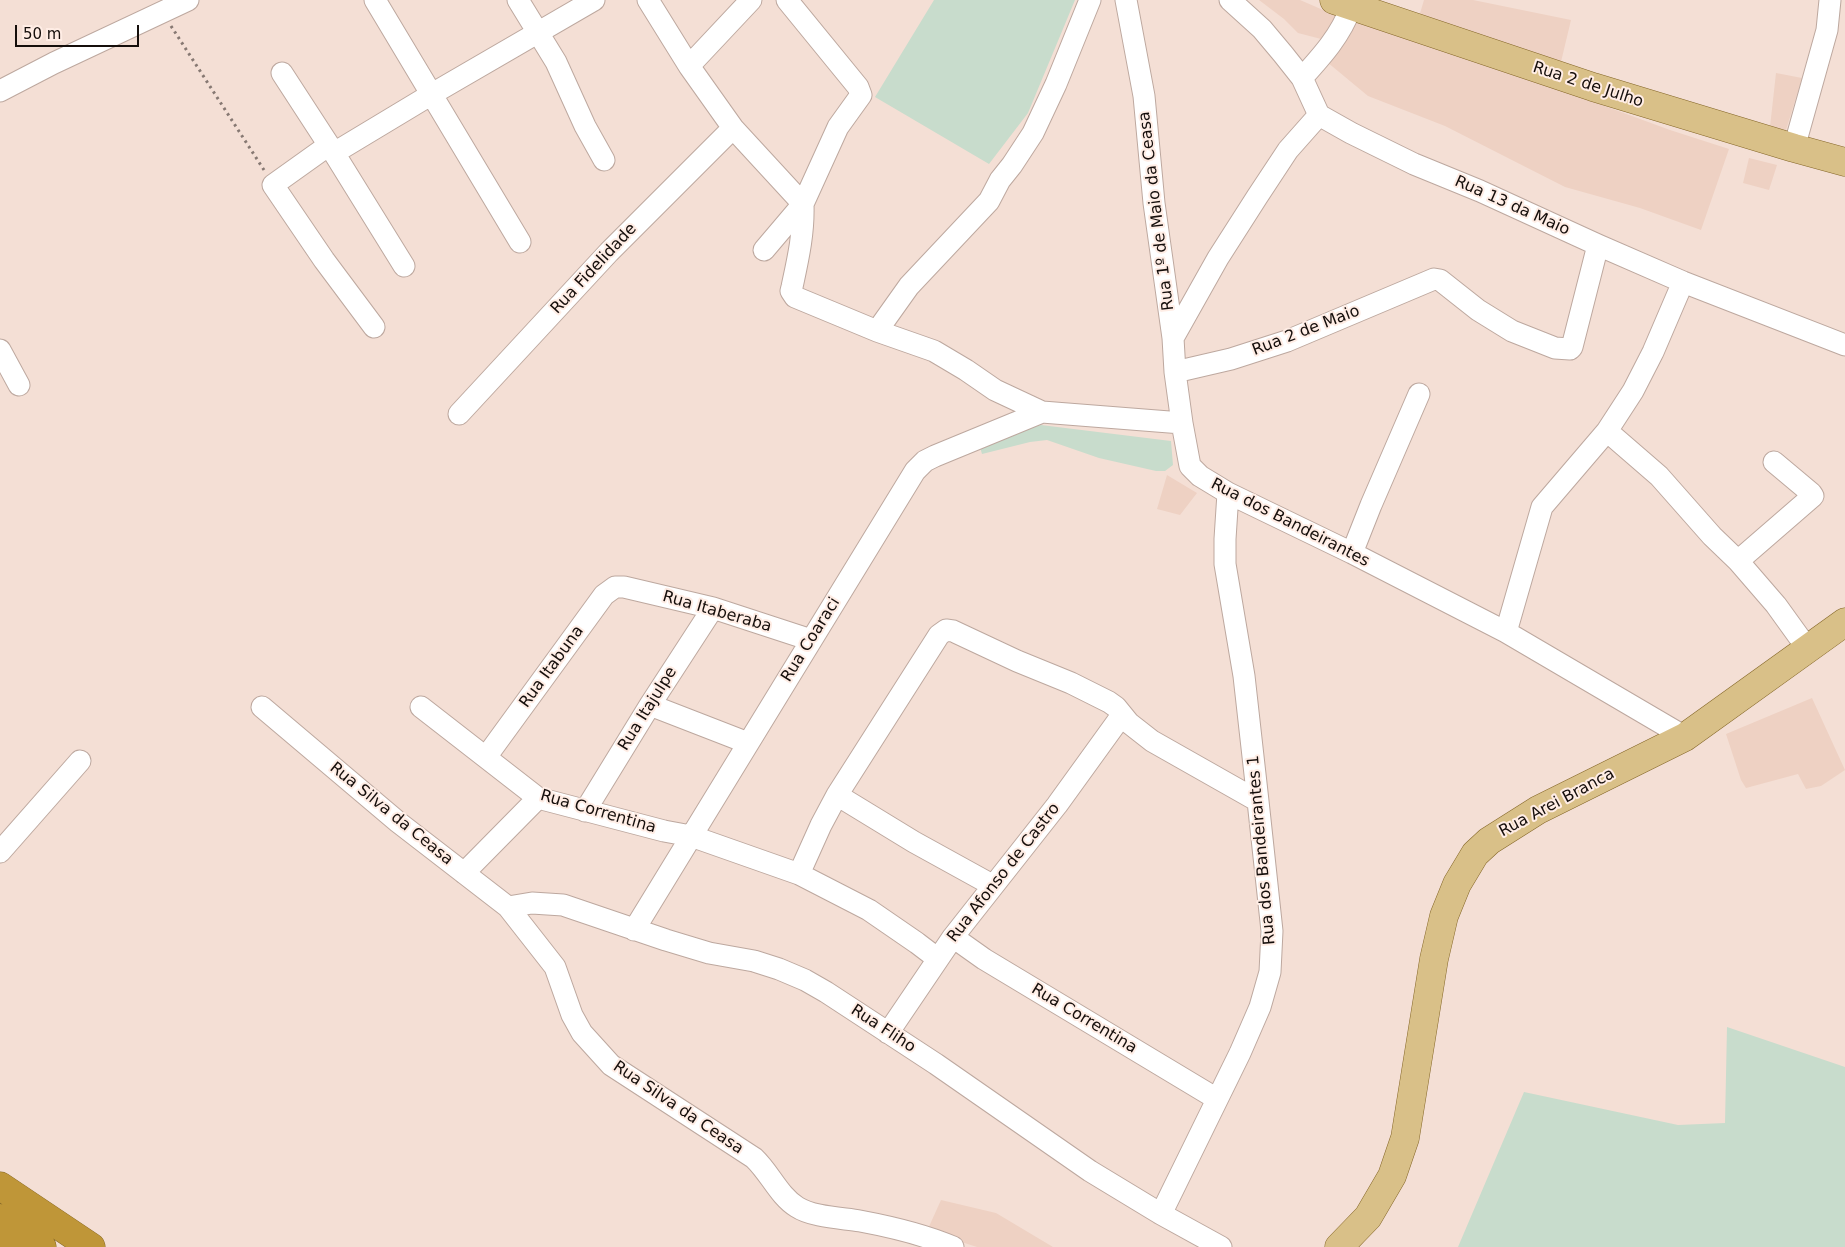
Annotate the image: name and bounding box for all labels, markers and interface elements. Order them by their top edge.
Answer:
scale bar [18,15,141,47]
text: 50 m [23,25,61,43]
street label: Rua 2 de Julho [1530,58,1646,112]
street label: Rua 1º de Maio da Ceasa [1135,110,1179,312]
street label: Rua 13 da Maio [1452,172,1572,240]
street label: Rua Fidelidade [547,220,641,318]
street label: Rua 2 de Maio [1250,302,1362,360]
street label: Rua dos Bandeirantes [1208,475,1372,571]
street label: Rua Itaberaba [660,587,774,637]
street label: Rua Coaraci [777,594,845,686]
street label: Rua Itabuna [516,622,588,712]
street label: Rua Itajulpe [615,664,681,754]
street label: Rua dos Bandeirantes 1 [1244,754,1280,946]
street label: Rua Silva da Ceasa [326,758,456,870]
street label: Rua Arei Branca [1496,764,1618,842]
street label: Rua Correntina [538,786,658,838]
street label: Rua Afonso de Castro [944,800,1064,946]
street label: Rua Correntina [1028,980,1140,1058]
street label: Rua Fliho [847,1001,919,1057]
street label: Rua Silva da Ceasa [609,1057,747,1159]

